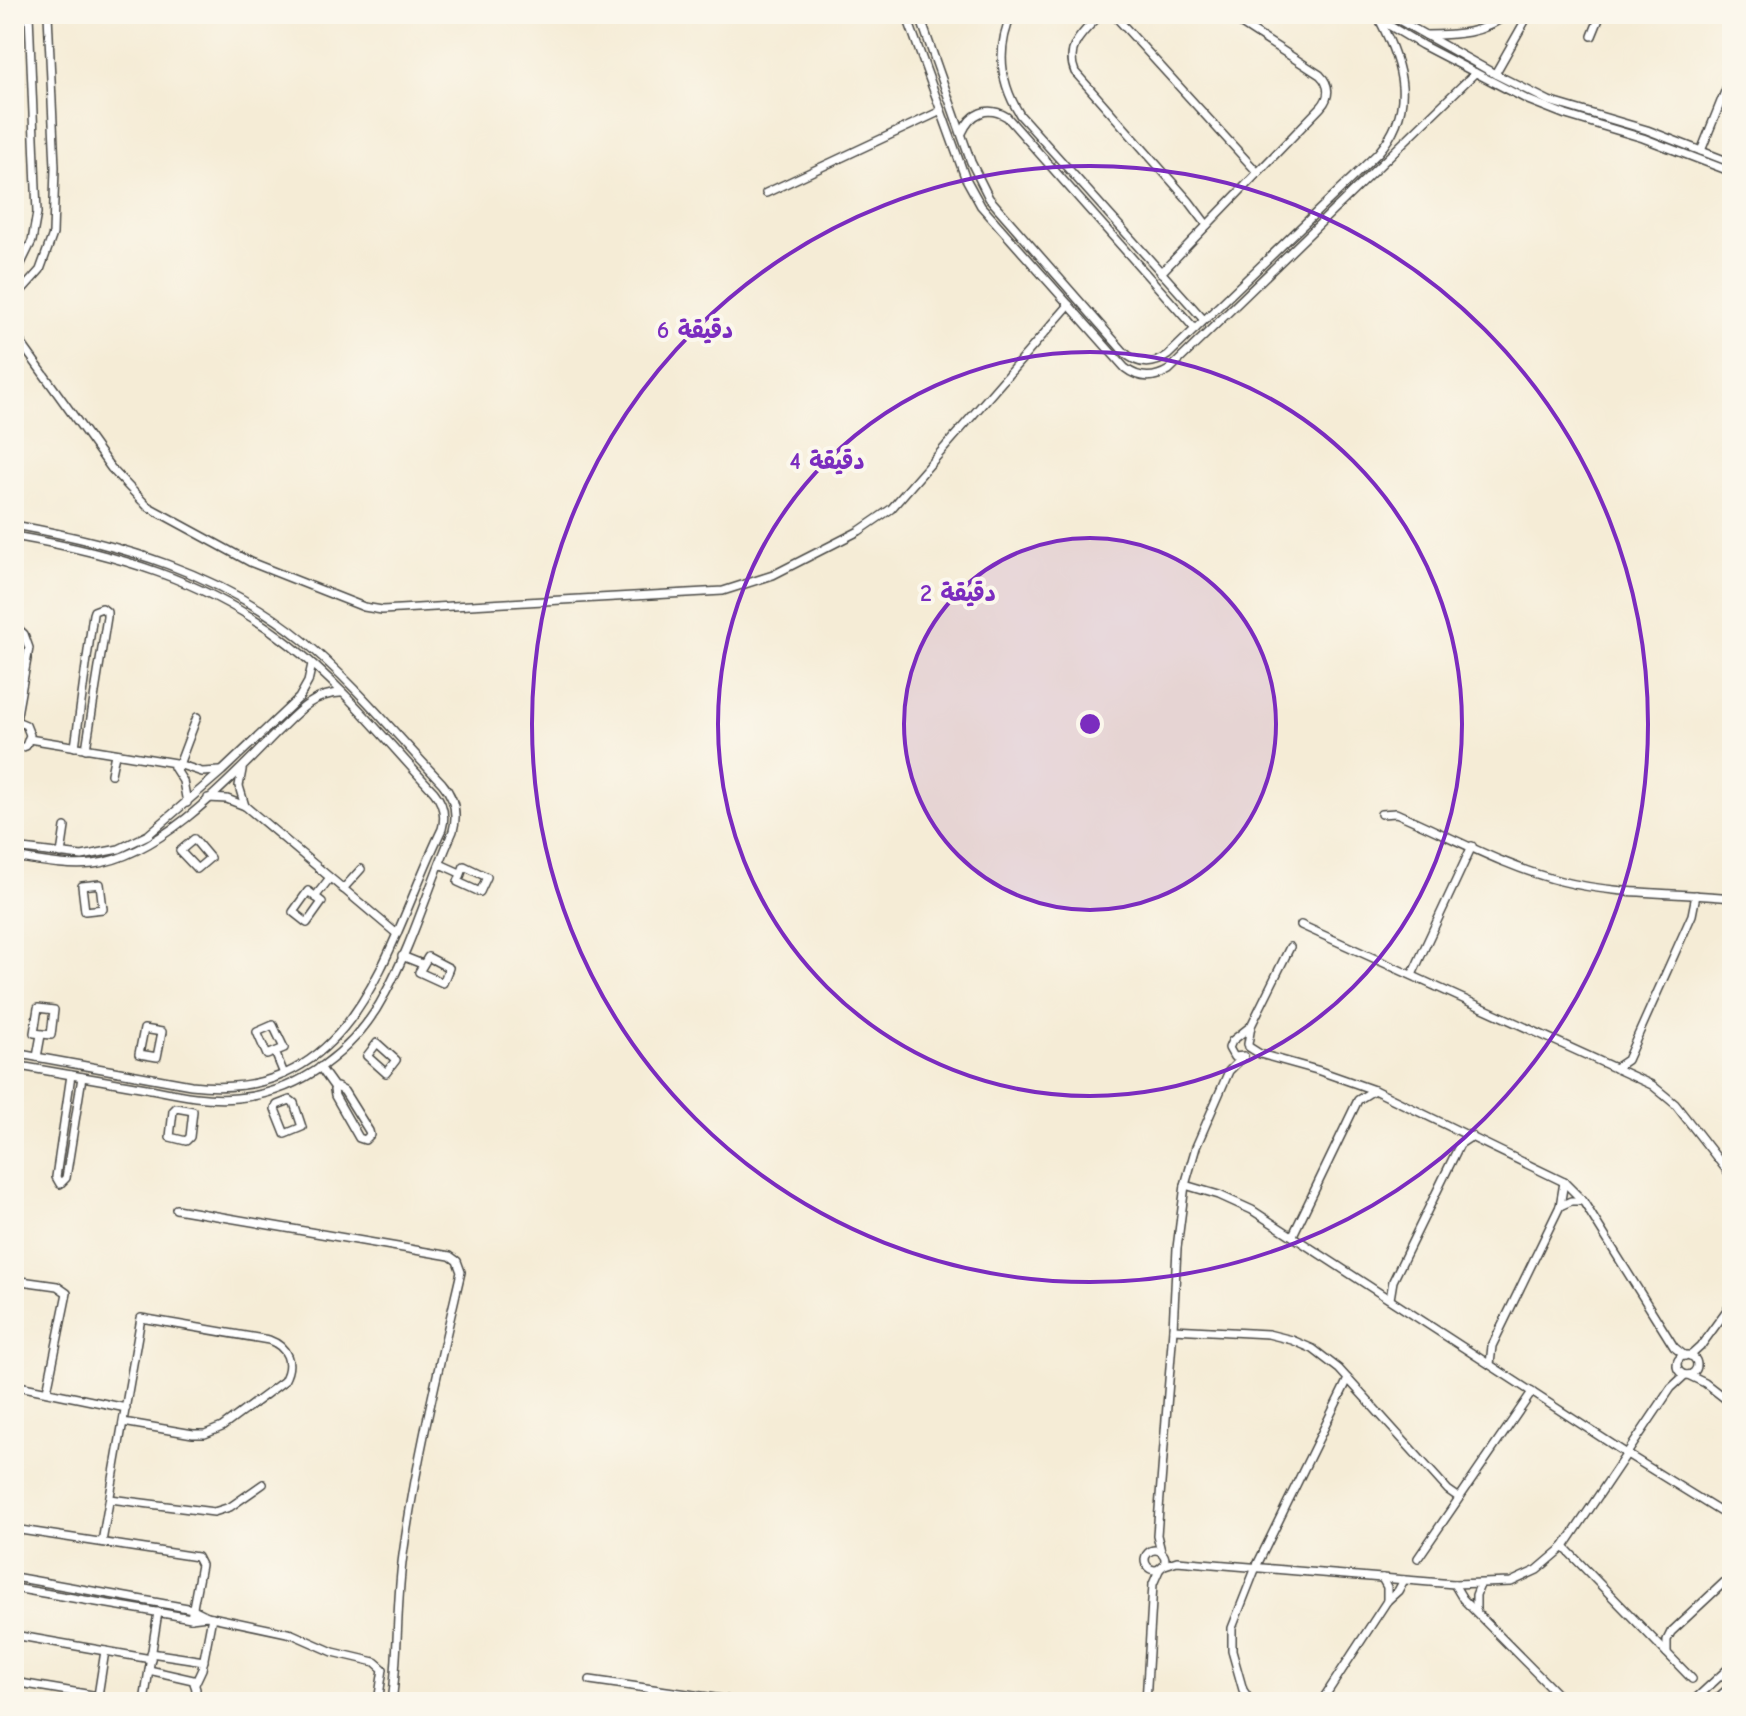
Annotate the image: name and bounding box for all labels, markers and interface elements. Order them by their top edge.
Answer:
text: 6 دقيقة [657,316,733,344]
text: 4 دقيقة [789,447,865,475]
text: 2 دقيقة [920,579,996,607]
centre of rings [1076,710,1104,738]

